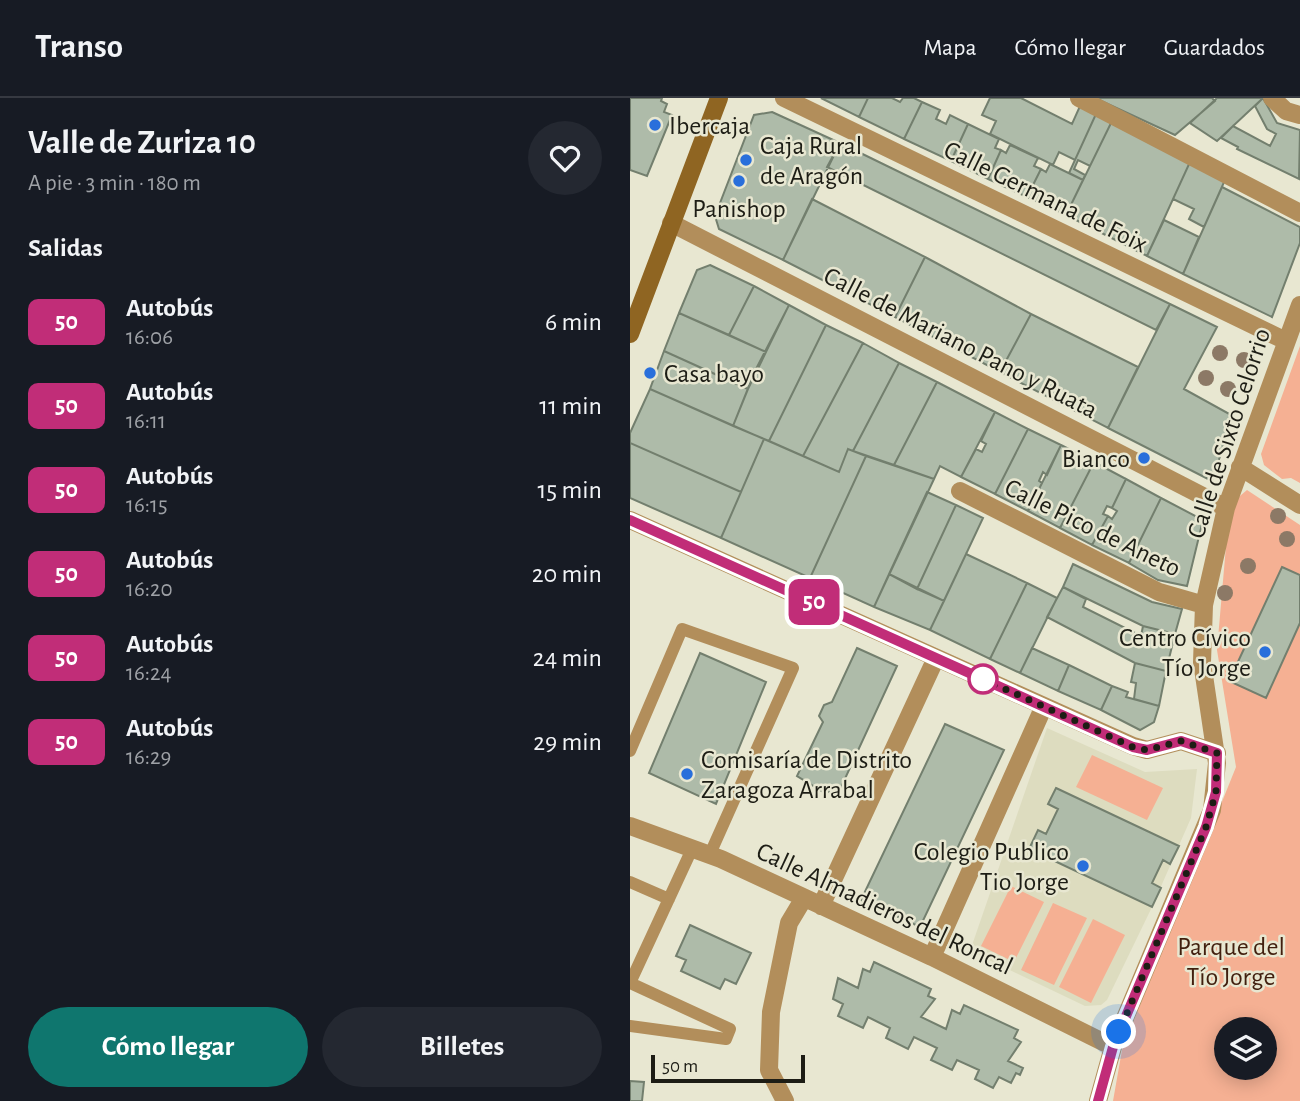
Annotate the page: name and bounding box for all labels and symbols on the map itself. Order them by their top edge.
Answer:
place label: Ibercaja [669,113,750,139]
marker: Ibercaja [647,117,663,133]
place label: Caja Rural de Aragón [760,133,863,189]
street label: Calle Germana de Foix [940,136,1151,257]
marker: Caja Rural de Aragón [738,152,754,168]
marker: Panishop [731,173,747,189]
place label: Panishop [692,196,786,222]
street label: Calle de Mariano Pano y Ruata [820,262,1102,423]
street label: Calle de Sixto Celorrio [1183,325,1275,541]
place label: Casa bayo [664,361,764,387]
marker: Casa bayo [642,365,658,381]
place label: Bianco [1062,446,1130,472]
marker: Bianco [1136,450,1152,466]
street label: Calle Pico de Aneto [1001,474,1185,582]
line badge: 50 [782,579,846,625]
place label: Centro Cívico Tío Jorge [1119,625,1251,681]
marker: Centro Cívico Tío Jorge [1257,644,1273,660]
unlabelled marker [968,664,998,694]
place label: Comisaría de Distrito Zaragoza Arrabal [701,747,912,803]
marker: Comisaría de Distrito Zaragoza Arrabal [679,766,695,782]
street label: Calle Almadieros del Roncal [752,838,1017,980]
place label: Colegio Publico Tio Jorge [914,839,1069,895]
marker: Colegio Publico Tio Jorge [1075,858,1091,874]
park label: Parque del Tío Jorge [1177,934,1285,990]
your location [1101,1014,1136,1049]
scale bar [651,1052,805,1084]

